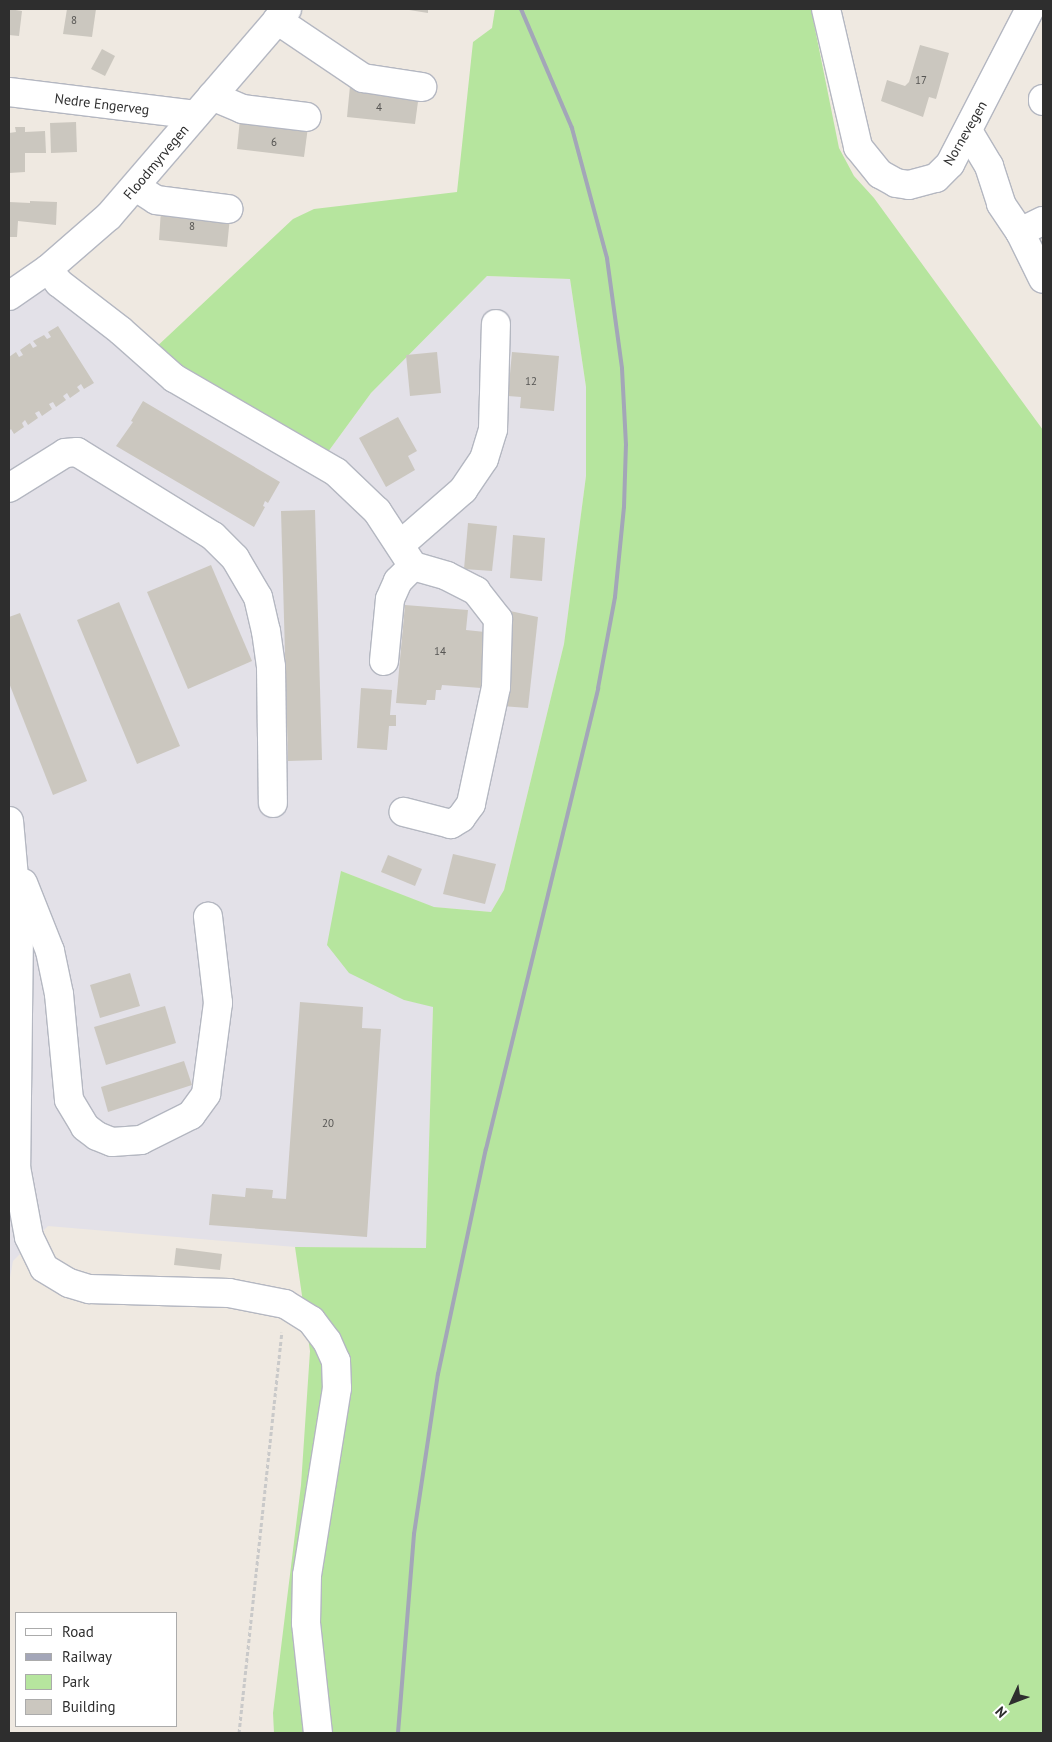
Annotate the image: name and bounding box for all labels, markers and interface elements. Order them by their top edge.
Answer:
house number: 8 [71,13,77,27]
house number: 17 [915,73,927,87]
street label: Nedre Engerveg [54,90,150,118]
street label: Nornevegen [940,98,990,168]
house number: 4 [376,100,382,114]
street label: Floodmyrvegen [120,121,192,203]
house number: 6 [271,135,277,149]
house number: 8 [189,219,195,233]
house number: 12 [525,374,537,388]
house number: 14 [434,644,446,658]
house number: 20 [322,1116,334,1130]
legend [15,1612,178,1727]
text: Road [62,1622,94,1641]
text: Railway [62,1647,112,1666]
text: Park [62,1672,90,1691]
north arrow [987,1677,1037,1727]
text: Building [62,1697,116,1716]
text: N [991,1703,1011,1722]

